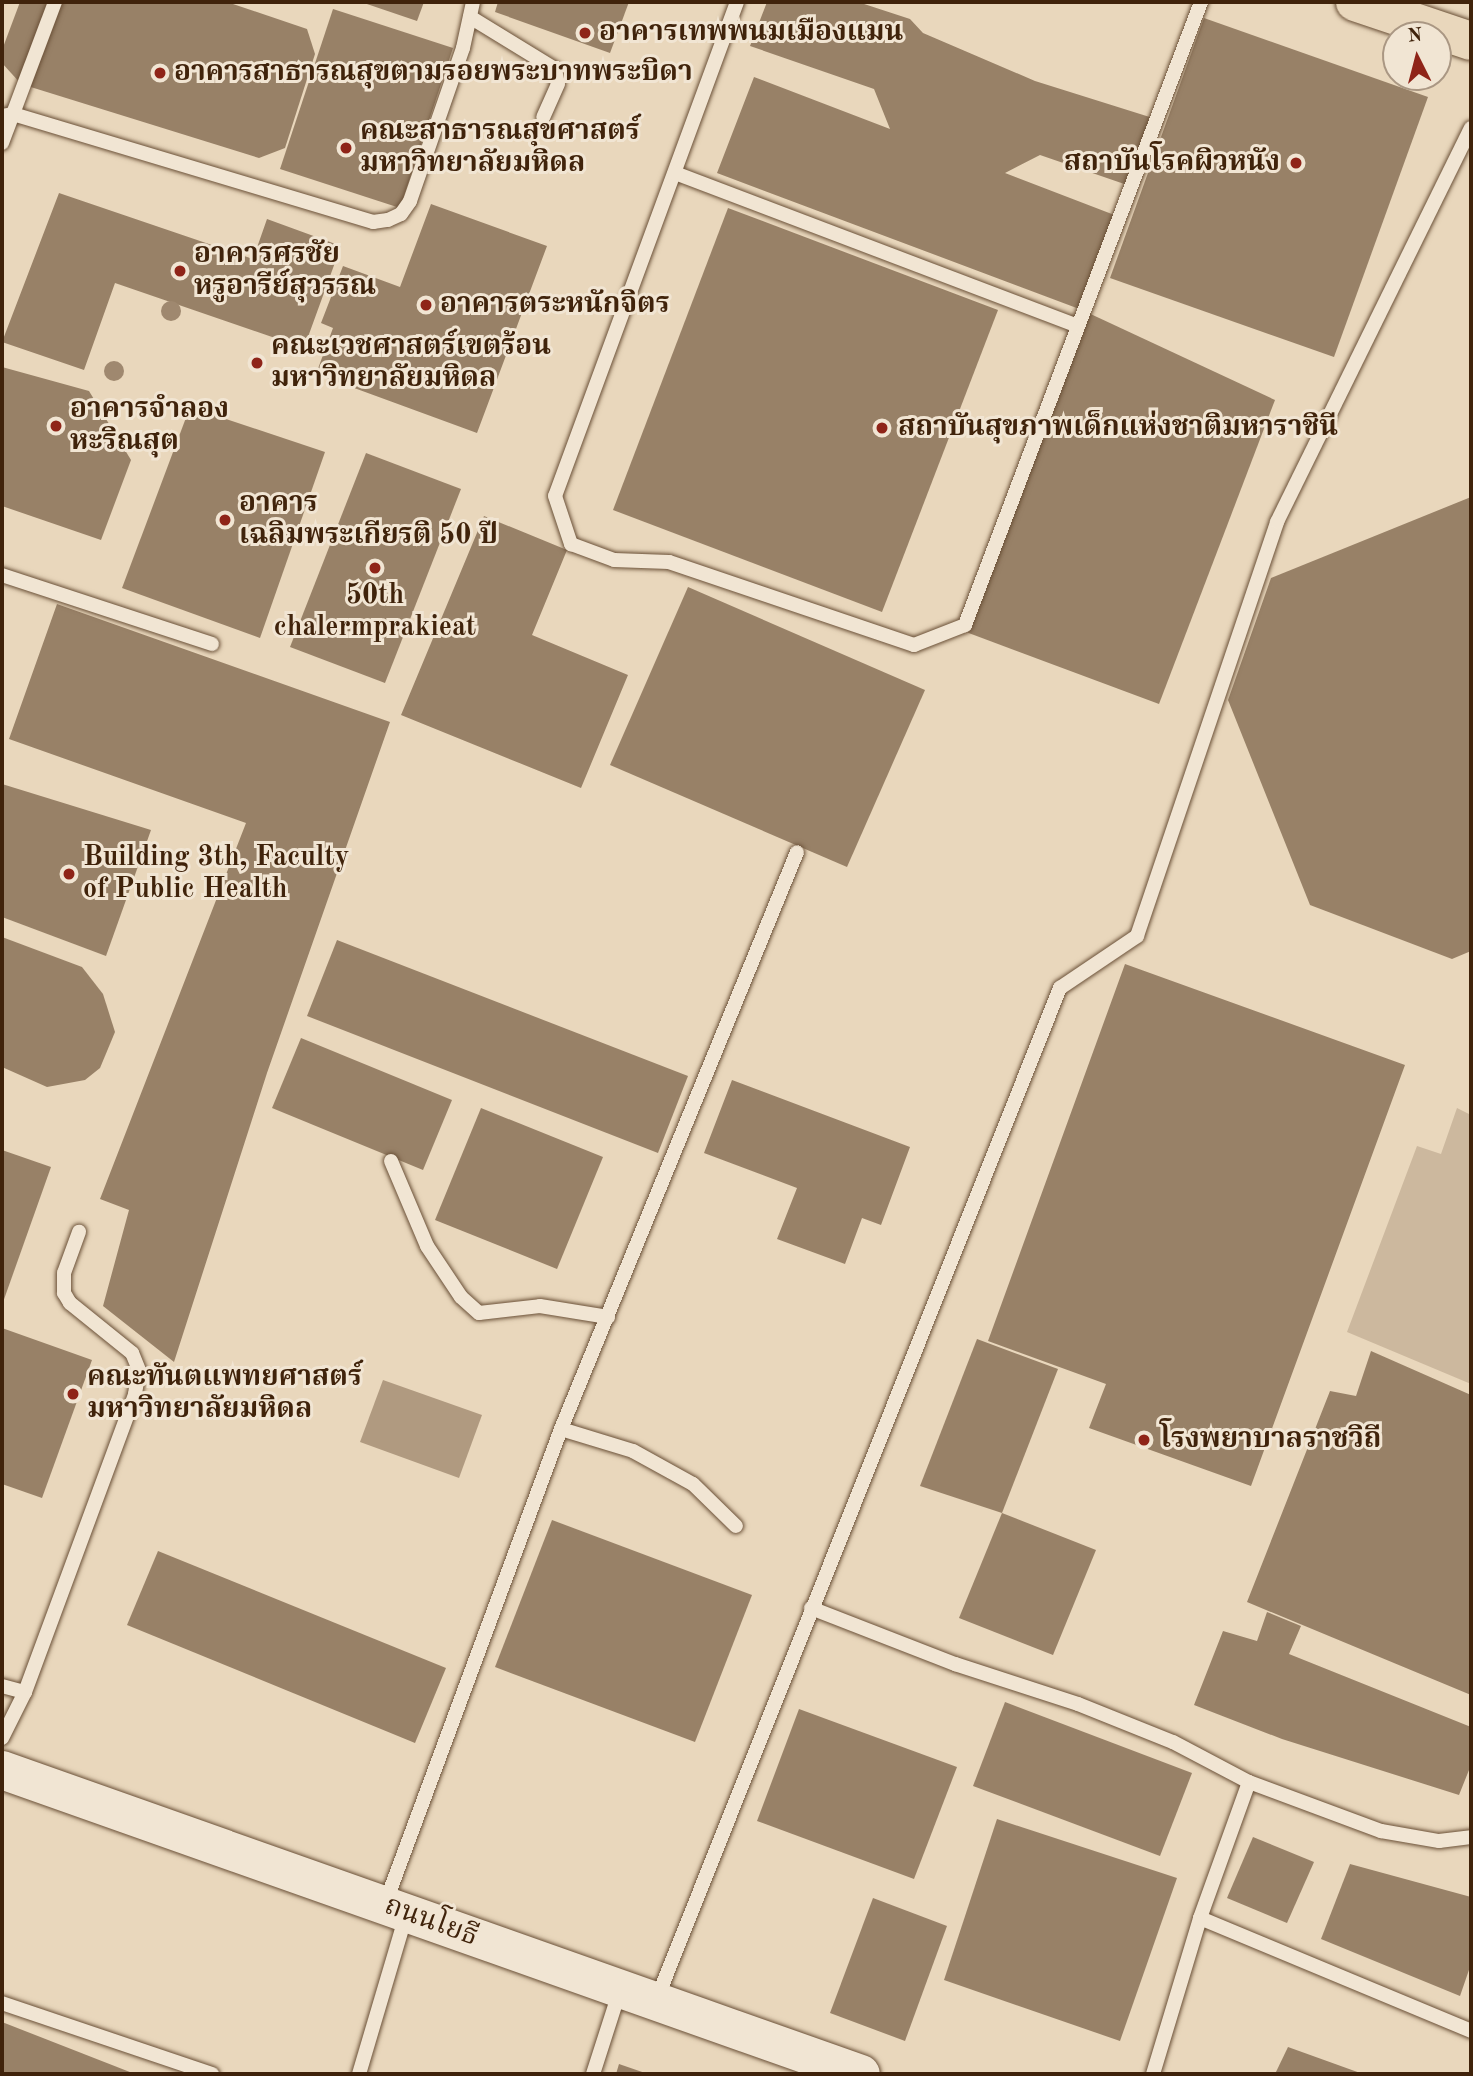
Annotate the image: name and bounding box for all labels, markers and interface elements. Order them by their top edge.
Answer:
place label: อาคารเทพพนมเมืองแมน [599,16,903,50]
north arrow [1382,21,1452,91]
marker: อาคารเทพพนมเมืองแมน [577,25,593,41]
text: N [1407,26,1423,47]
place label: อาคารสาธารณสุขตามรอยพระบาทพระบิดา [174,56,693,90]
marker: อาคารสาธารณสุขตามรอยพระบาทพระบิดา [152,65,168,81]
place label: คณะสาธารณสุขศาสตร์ มหาวิทยาลัยมหิดล [360,115,640,181]
marker: คณะสาธารณสุขศาสตร์ มหาวิทยาลัยมหิดล [338,140,354,156]
place label: สถาบันโรคผิวหนัง [1064,146,1280,180]
marker: สถาบันโรคผิวหนัง [1286,153,1306,173]
place label: อาคารศรชัย หรูอารีย์สุวรรณ [194,238,376,304]
marker: อาคารศรชัย หรูอารีย์สุวรรณ [172,263,188,279]
place label: อาคารตระหนักจิตร [440,288,670,322]
marker: อาคารตระหนักจิตร [418,297,434,313]
place label: คณะเวชศาสตร์เขตร้อน มหาวิทยาลัยมหิดล [271,330,551,396]
marker: คณะเวชศาสตร์เขตร้อน มหาวิทยาลัยมหิดล [249,355,265,371]
place label: อาคารจำลอง หะริณสุต [70,393,229,459]
place label: สถาบันสุขภาพเด็กแห่งชาติมหาราชินี [898,411,1338,445]
marker: อาคารจำลอง หะริณสุต [48,418,64,434]
marker: สถาบันสุขภาพเด็กแห่งชาติมหาราชินี [872,418,892,438]
place label: อาคาร เฉลิมพระเกียรติ 50 ปี [239,487,498,553]
marker: อาคาร เฉลิมพระเกียรติ 50 ปี [217,512,233,528]
marker: 50th chalermprakieat [367,560,383,576]
place label: 50th chalermprakieat [274,579,476,645]
place label: Building 3th, Faculty of Public Health [83,841,349,907]
marker: Building 3th, Faculty of Public Health [61,866,77,882]
place label: คณะทันตแพทยศาสตร์ มหาวิทยาลัยมหิดล [87,1361,362,1427]
marker: คณะทันตแพทยศาสตร์ มหาวิทยาลัยมหิดล [65,1386,81,1402]
place label: โรงพยาบาลราชวิถี [1160,1423,1381,1457]
marker: โรงพยาบาลราชวิถี [1134,1430,1154,1450]
street label: ถนนโยธี [380,1890,482,1954]

